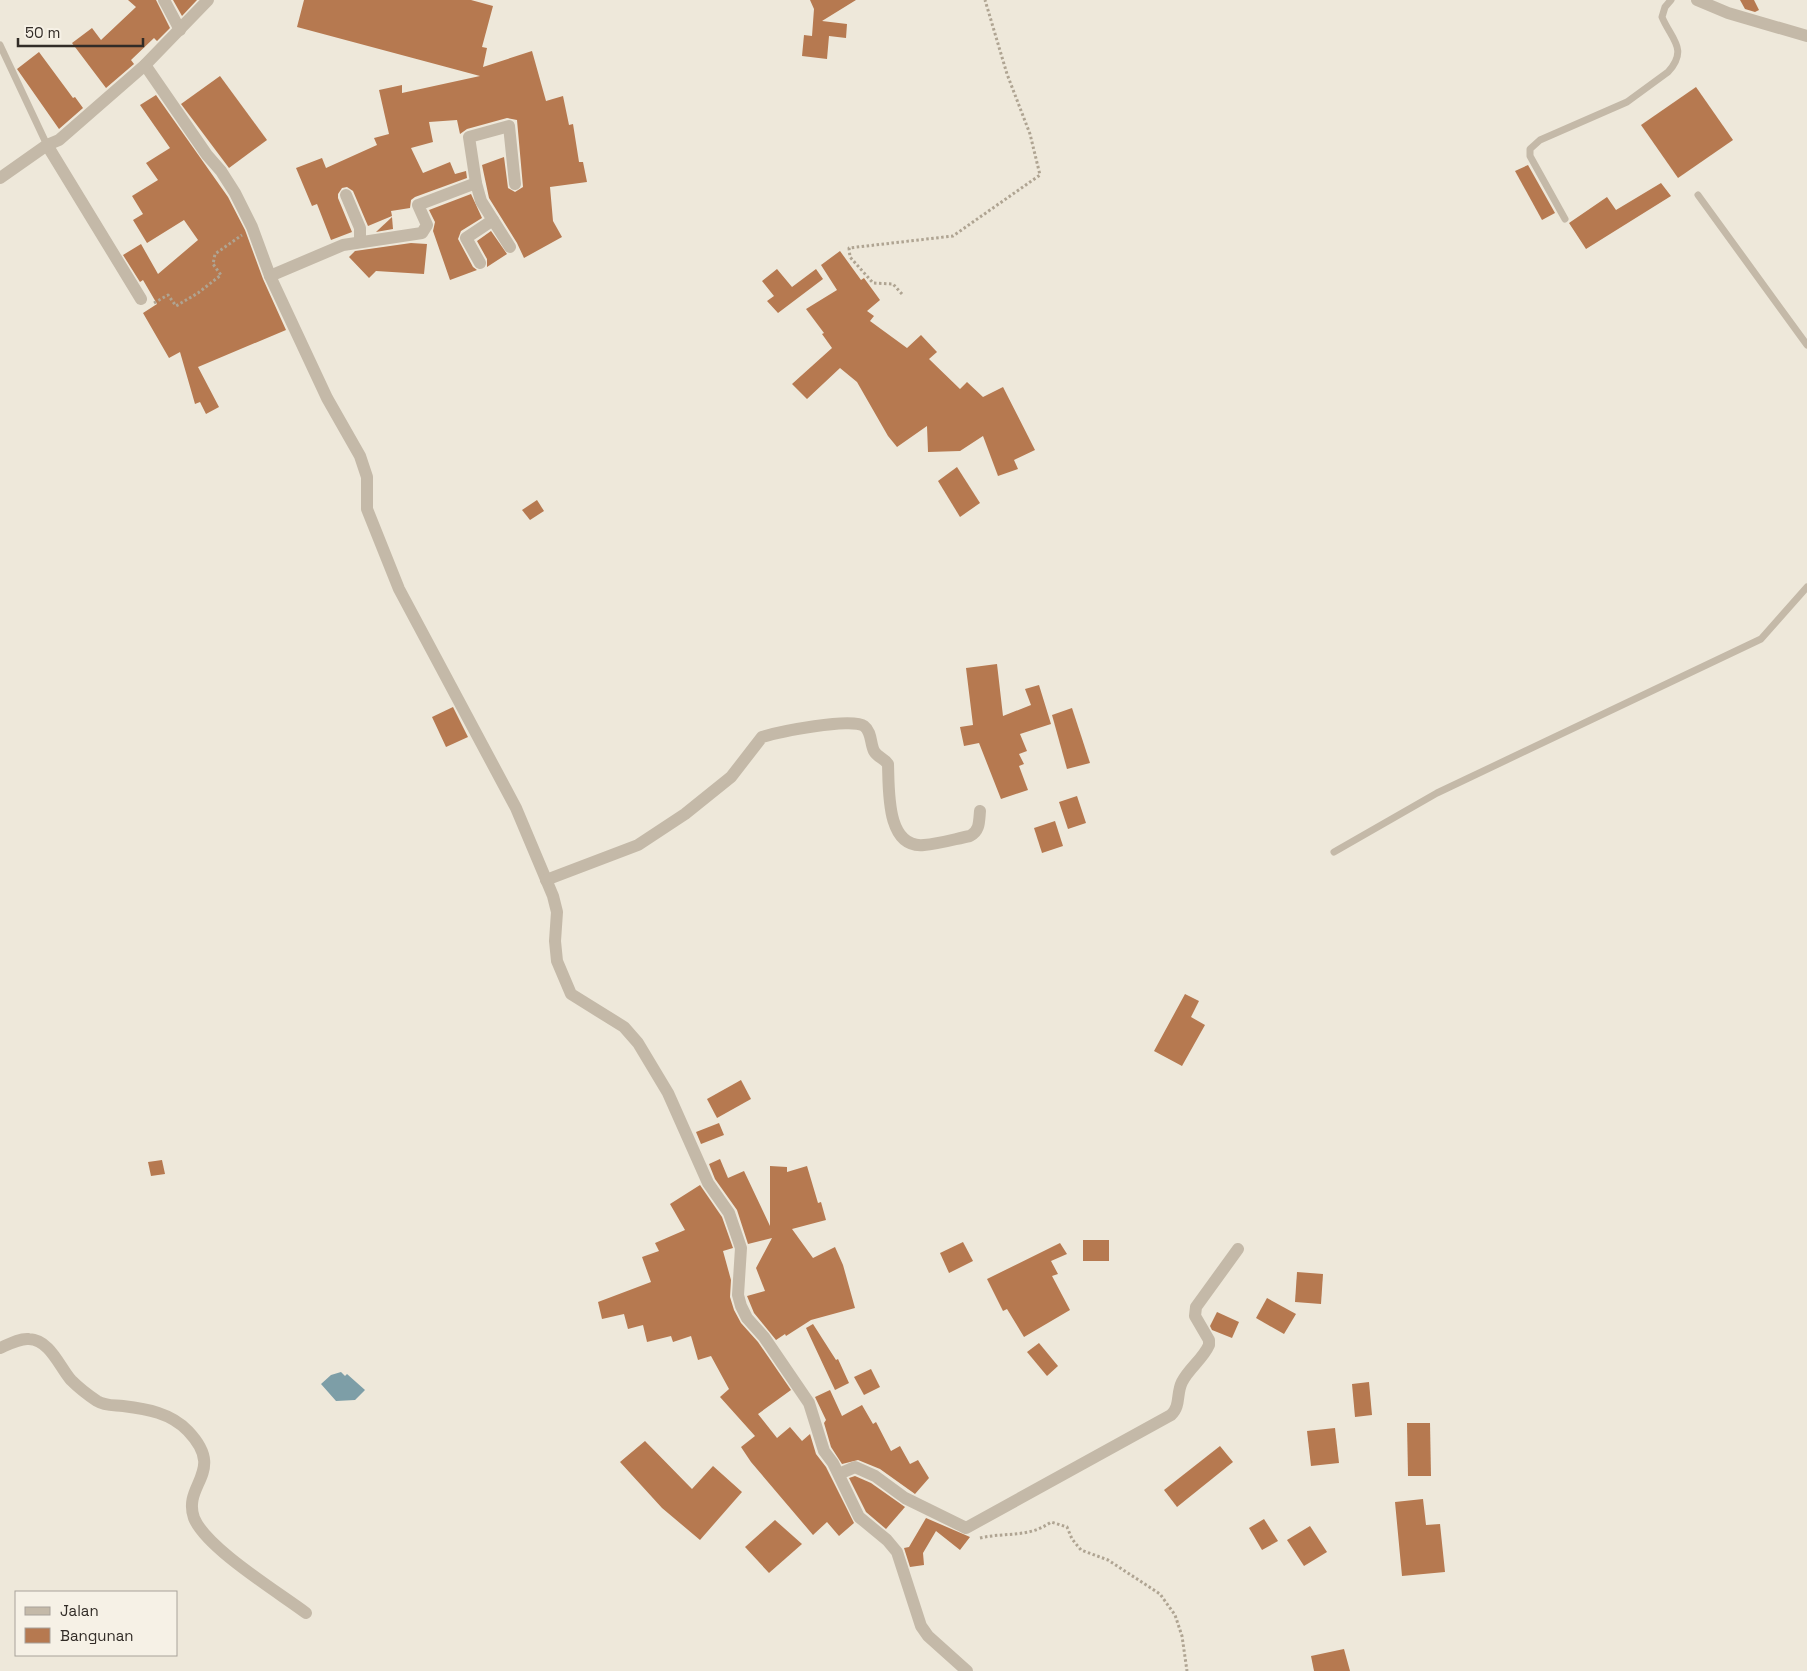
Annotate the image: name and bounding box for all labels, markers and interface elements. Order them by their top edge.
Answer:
scale bar [18,15,142,47]
text: 50 m [25,23,60,42]
legend [15,1591,178,1656]
text: Jalan [60,1601,99,1620]
text: Bangunan [60,1626,134,1645]

